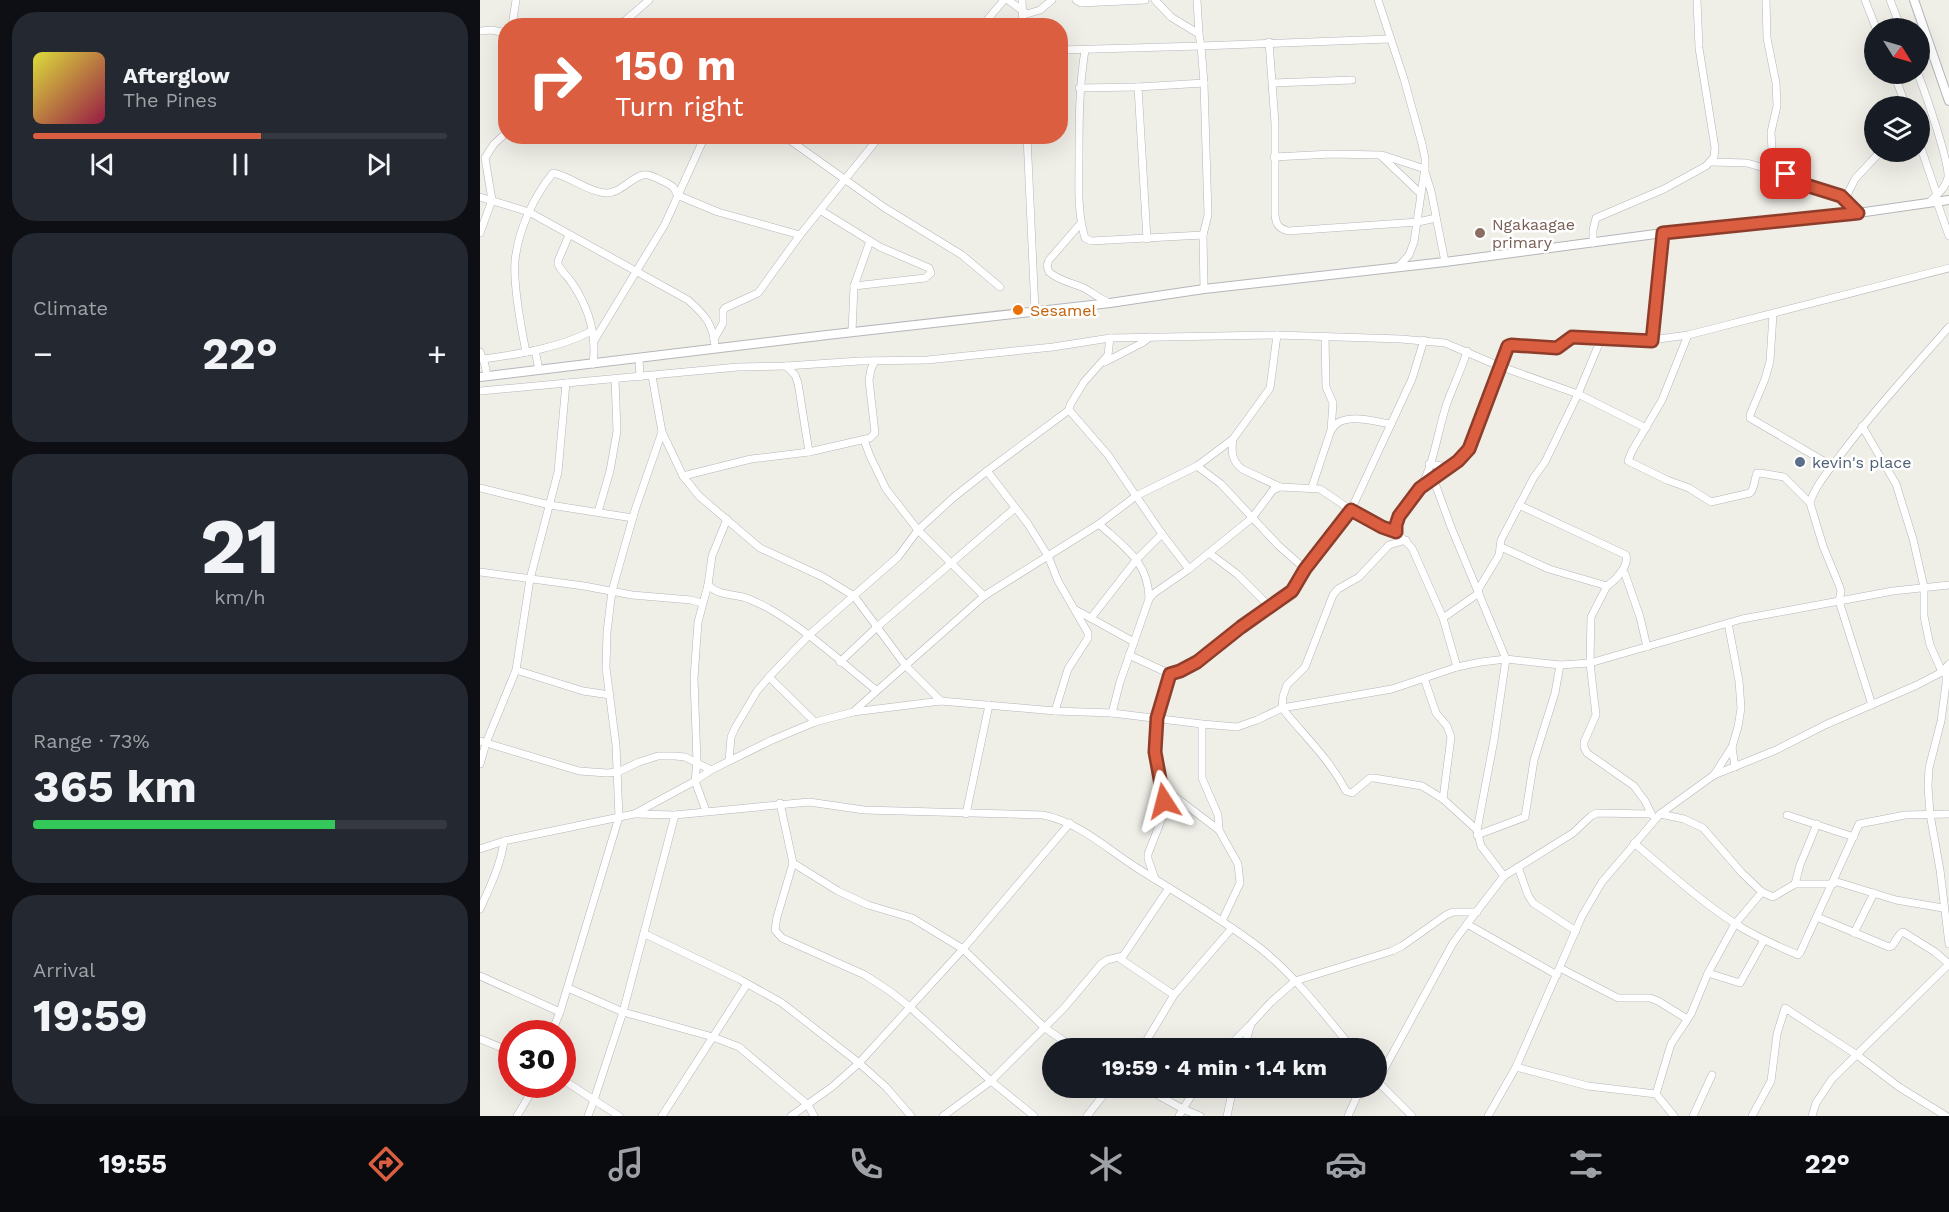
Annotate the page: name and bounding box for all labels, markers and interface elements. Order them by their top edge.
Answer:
north arrow [1864,18,1930,84]
map controls [1864,18,1930,162]
text: 150 m [615,41,736,90]
icon: right [516,42,594,120]
text: Afterglow [123,63,230,88]
text: The Pines [123,88,217,112]
text: Turn right [615,91,744,123]
button: layers [1864,96,1930,162]
icon: previous [86,148,119,181]
icon: pause [224,148,257,181]
icon: next [362,148,395,181]
pin [1760,148,1811,199]
icon: arrive [1769,157,1802,190]
place label: Ngakaagae primary [1492,215,1575,252]
marker: Ngakaagae primary [1473,226,1487,240]
text: Climate [33,296,108,320]
place label: Sesamel [1030,301,1096,320]
marker: Sesamel [1011,303,1025,317]
text: 22° [202,327,278,380]
text: − [33,334,53,373]
text: + [427,334,447,373]
place label: kevin's place [1812,453,1912,472]
marker: kevin's place [1793,455,1807,469]
text: 21 [200,500,280,592]
text: km/h [214,585,266,609]
text: Range · 73% [33,729,150,753]
text: 365 km [33,760,197,813]
position arrow [1132,769,1196,833]
text: Arrival [33,958,95,982]
text: 19:59 [33,989,148,1042]
speed limit sign: 30 [498,1020,576,1098]
text: 19:59 · 4 min · 1.4 km [1102,1055,1327,1080]
icon: directions [365,1143,407,1185]
icon: music [605,1143,647,1185]
icon: phone [845,1143,887,1185]
icon: climate [1085,1143,1127,1185]
icon: car [1325,1143,1367,1185]
icon: filters [1565,1143,1607,1185]
text: 19:55 [99,1148,167,1180]
text: 22° [1804,1148,1850,1180]

